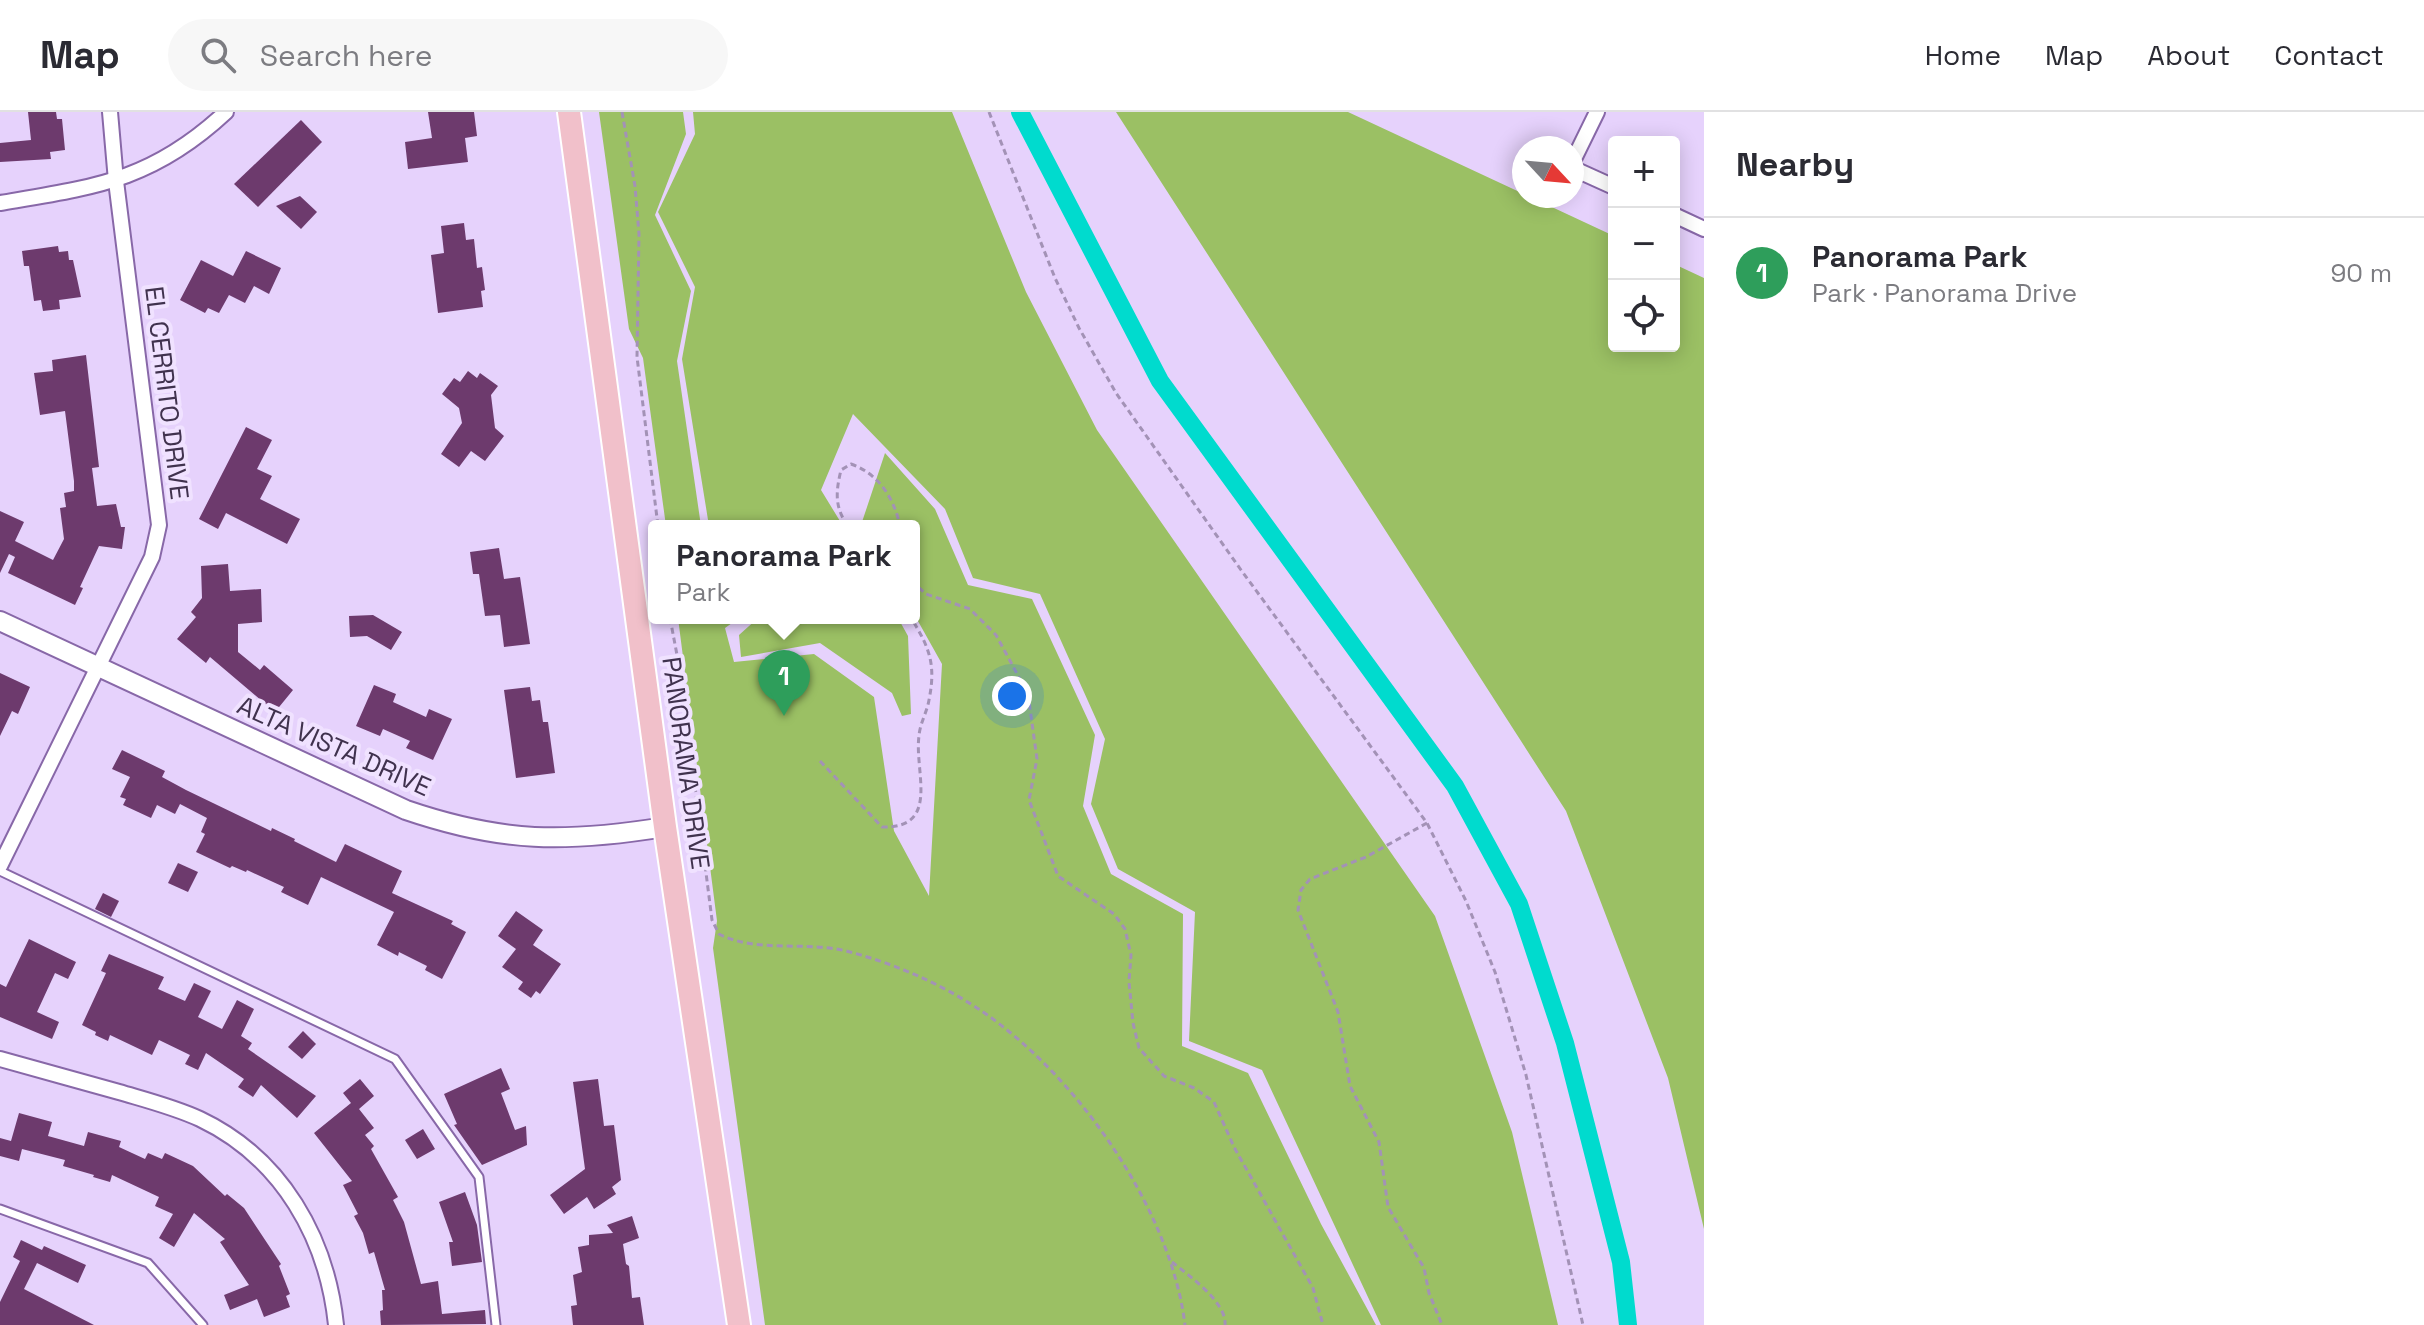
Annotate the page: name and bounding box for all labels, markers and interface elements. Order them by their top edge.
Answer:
search box [168,19,728,91]
text: Map [40,31,120,79]
icon: search [196,33,240,77]
text: Search here [260,36,433,75]
text: Home [1925,37,2001,73]
text: Map [2045,37,2103,73]
text: About [2147,37,2230,73]
text: Contact [2274,37,2384,73]
north arrow [1512,136,1584,208]
map controls [1608,136,1680,352]
button: + [1608,136,1680,208]
text: Nearby [1736,143,1854,186]
button: − [1608,208,1680,280]
text: Panorama Park [1812,237,2027,276]
text: 1 [1756,256,1768,290]
text: 90 m [2330,256,2392,290]
text: Park · Panorama Drive [1812,276,2077,310]
button: locate [1608,280,1680,352]
street label: EL CERRITO DRIVE [137,284,197,502]
popup [648,520,920,624]
text: Panorama Park [676,536,892,575]
text: Park [676,575,730,609]
pin: 1 [758,650,810,716]
street label: PANORAMA DRIVE [654,655,718,871]
your location [992,676,1032,716]
street label: ALTA VISTA DRIVE [232,688,436,804]

